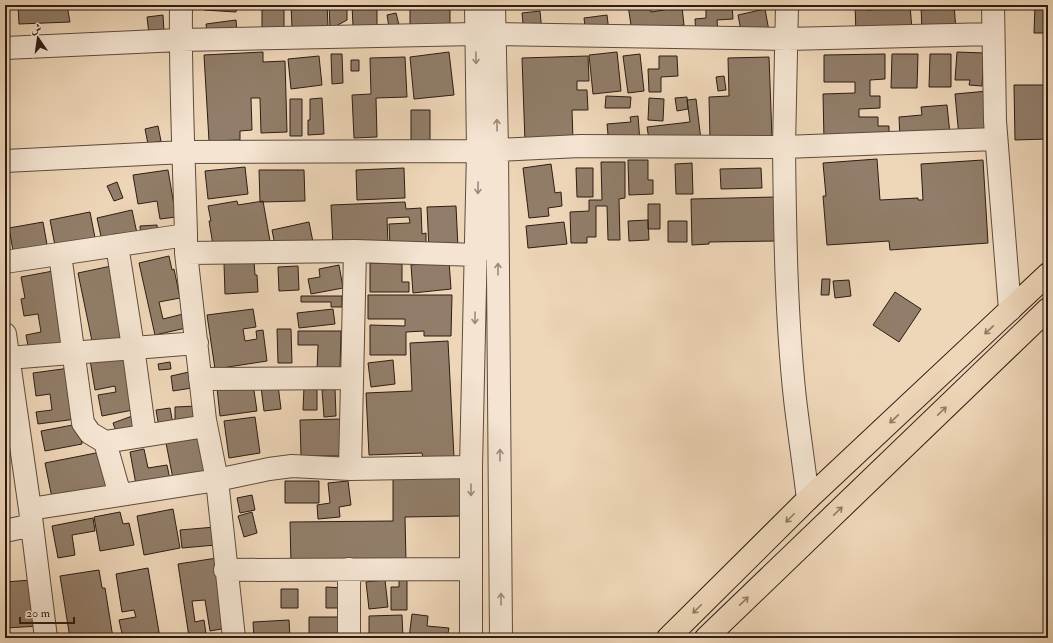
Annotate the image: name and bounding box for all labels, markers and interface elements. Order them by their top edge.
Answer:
north arrow [18,18,58,58]
text: ش [29,21,43,36]
one-way arrow [473,51,480,64]
one-way arrow [493,119,501,132]
one-way arrow [474,181,481,194]
one-way arrow [494,263,502,276]
one-way arrow [471,311,479,324]
one-way arrow [984,325,994,334]
one-way arrow [937,406,947,416]
one-way arrow [889,414,899,423]
one-way arrow [496,449,503,462]
one-way arrow [467,483,475,496]
one-way arrow [833,506,843,516]
one-way arrow [785,513,795,522]
one-way arrow [497,593,504,606]
one-way arrow [739,596,749,606]
scale bar [20,599,74,625]
one-way arrow [692,604,702,614]
text: 20 m [26,606,51,621]

